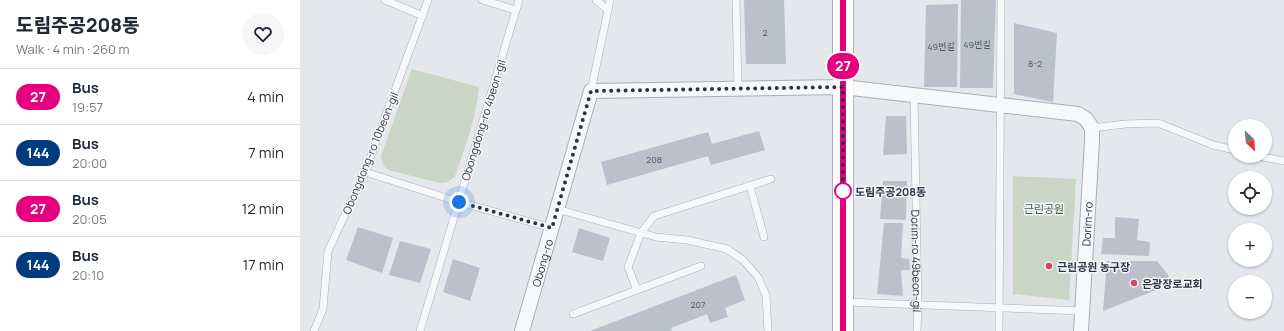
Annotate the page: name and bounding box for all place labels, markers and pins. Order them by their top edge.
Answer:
marker: 도림주공208동 [834,182,852,200]
place label: 도림주공208동 [855,184,926,199]
place label: 근린공원 농구장 [1057,259,1130,274]
marker: 근린공원 농구장 [1044,261,1054,271]
place label: 은광장로교회 [1142,276,1203,291]
marker: 은광장로교회 [1129,278,1139,288]

